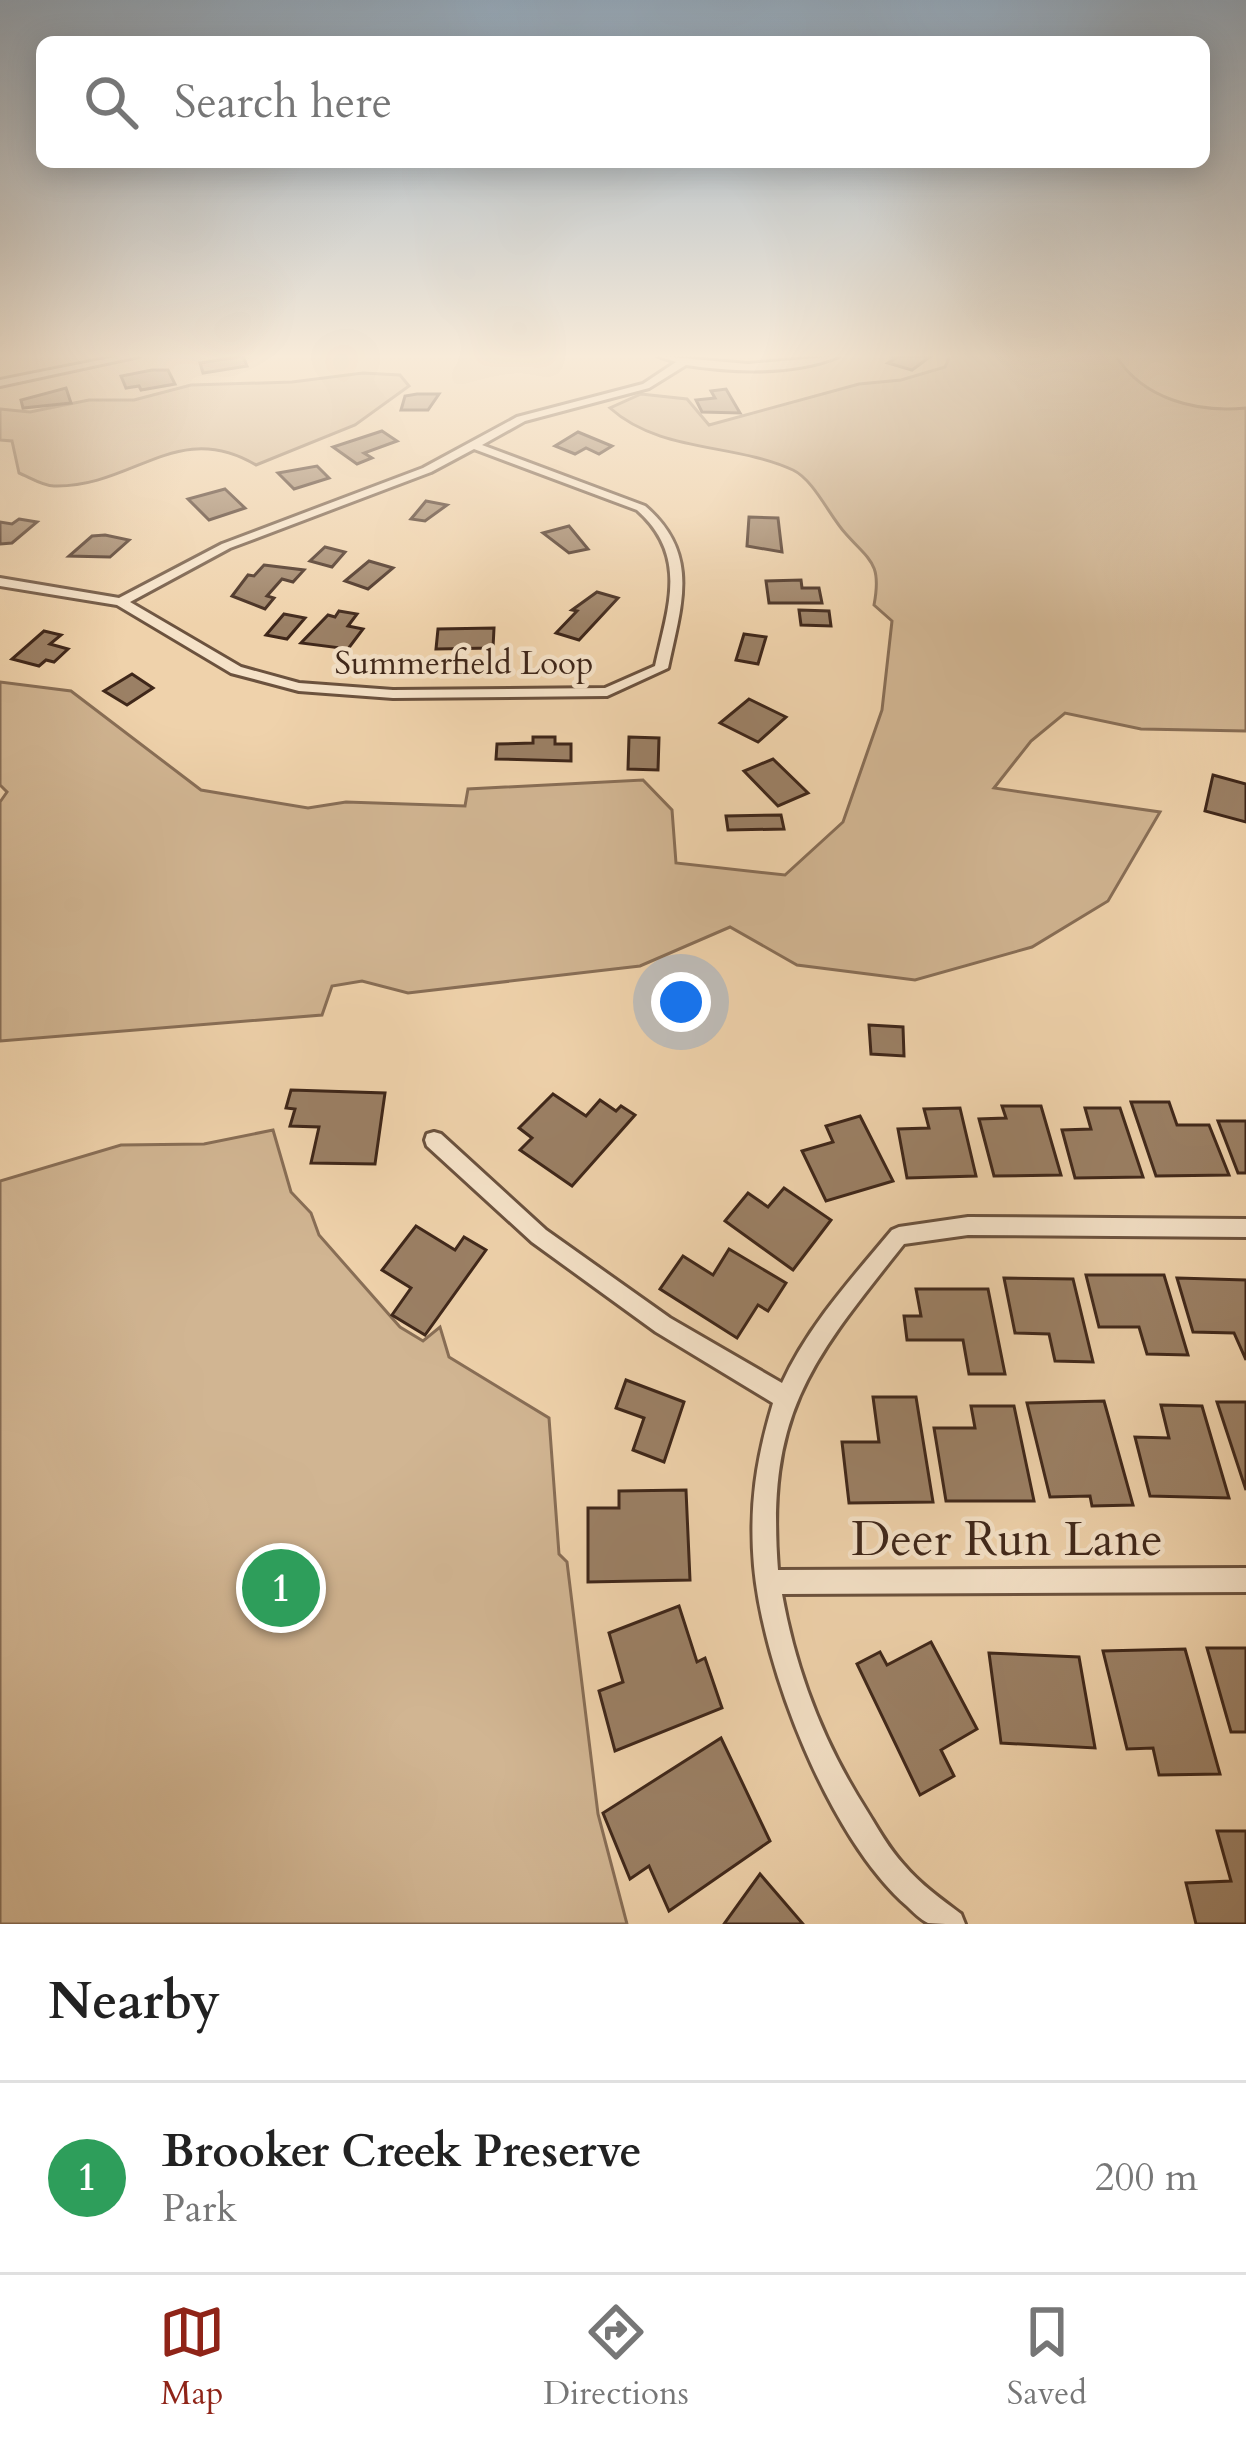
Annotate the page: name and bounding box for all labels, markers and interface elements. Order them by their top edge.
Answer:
search box [36,36,1210,168]
icon: search [78,69,144,135]
text: Search here [174,72,392,133]
street label: Summerfield Loop [334,641,594,686]
your location [651,972,711,1032]
street label: Deer Run Lane [851,1507,1163,1572]
pin: 1 [242,1543,320,1633]
text: Nearby [48,1967,220,2037]
text: Brooker Creek Preserve [162,2121,642,2182]
text: 1 [77,2151,97,2204]
text: 200 m [1095,2151,1198,2204]
text: Park [162,2182,237,2235]
tab: Map [159,2299,225,2416]
tab: Directions [543,2299,689,2416]
tab: Saved [1007,2299,1087,2416]

